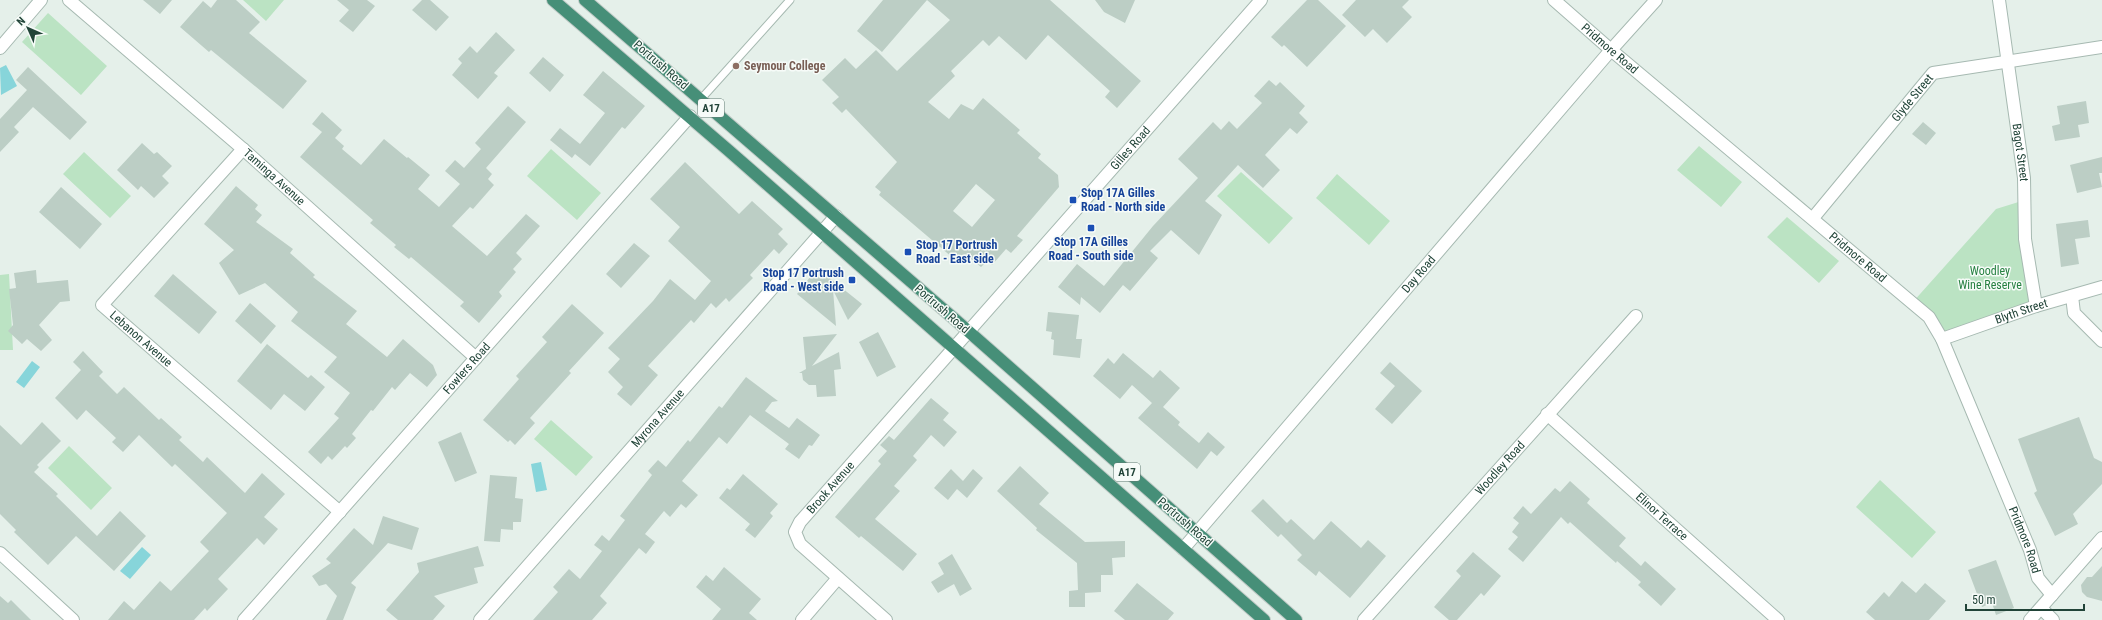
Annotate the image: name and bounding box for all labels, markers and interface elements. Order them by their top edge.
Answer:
north arrow [8,8,48,48]
text: N [14,14,28,28]
street label: Pridmore Road [1579,20,1641,77]
street label: Portrush Road [631,38,691,93]
place label: Seymour College [744,59,826,73]
marker: Seymour College [731,61,741,71]
street label: Glyde Street [1889,71,1936,124]
road number: A17 [698,99,724,117]
street label: Bagot Street [2009,122,2031,182]
street label: Gilles Road [1107,123,1153,173]
street label: Taminga Avenue [241,146,308,208]
place label: Stop 17A Gilles Road - North side [1081,186,1165,214]
marker: Stop 17A Gilles Road - North side [1068,195,1078,205]
marker: Stop 17A Gilles Road - South side [1086,223,1096,233]
street label: Pridmore Road [1826,229,1889,285]
place label: Stop 17A Gilles Road - South side [1049,235,1134,263]
place label: Stop 17 Portrush Road - East side [916,238,998,266]
marker: Stop 17 Portrush Road - East side [903,247,913,257]
street label: Day Road [1399,253,1438,296]
park label: Woodley Wine Reserve [1958,264,2022,292]
place label: Stop 17 Portrush Road - West side [763,266,844,294]
marker: Stop 17 Portrush Road - West side [847,275,857,285]
street label: Portrush Road [912,282,972,337]
street label: Blyth Street [1993,296,2050,327]
street label: Lebanon Avenue [107,308,175,370]
street label: Fowlers Road [440,340,493,397]
street label: Myrona Avenue [629,386,687,450]
street label: Woodley Road [1472,438,1528,498]
street label: Brook Avenue [804,458,858,516]
road number: A17 [1114,463,1140,481]
street label: Elinor Terrace [1633,490,1691,544]
street label: Portrush Road [1155,495,1215,550]
street label: Pridmore Road [2006,505,2043,575]
scale bar [1966,586,2084,612]
text: 50 m [1972,593,1996,607]

